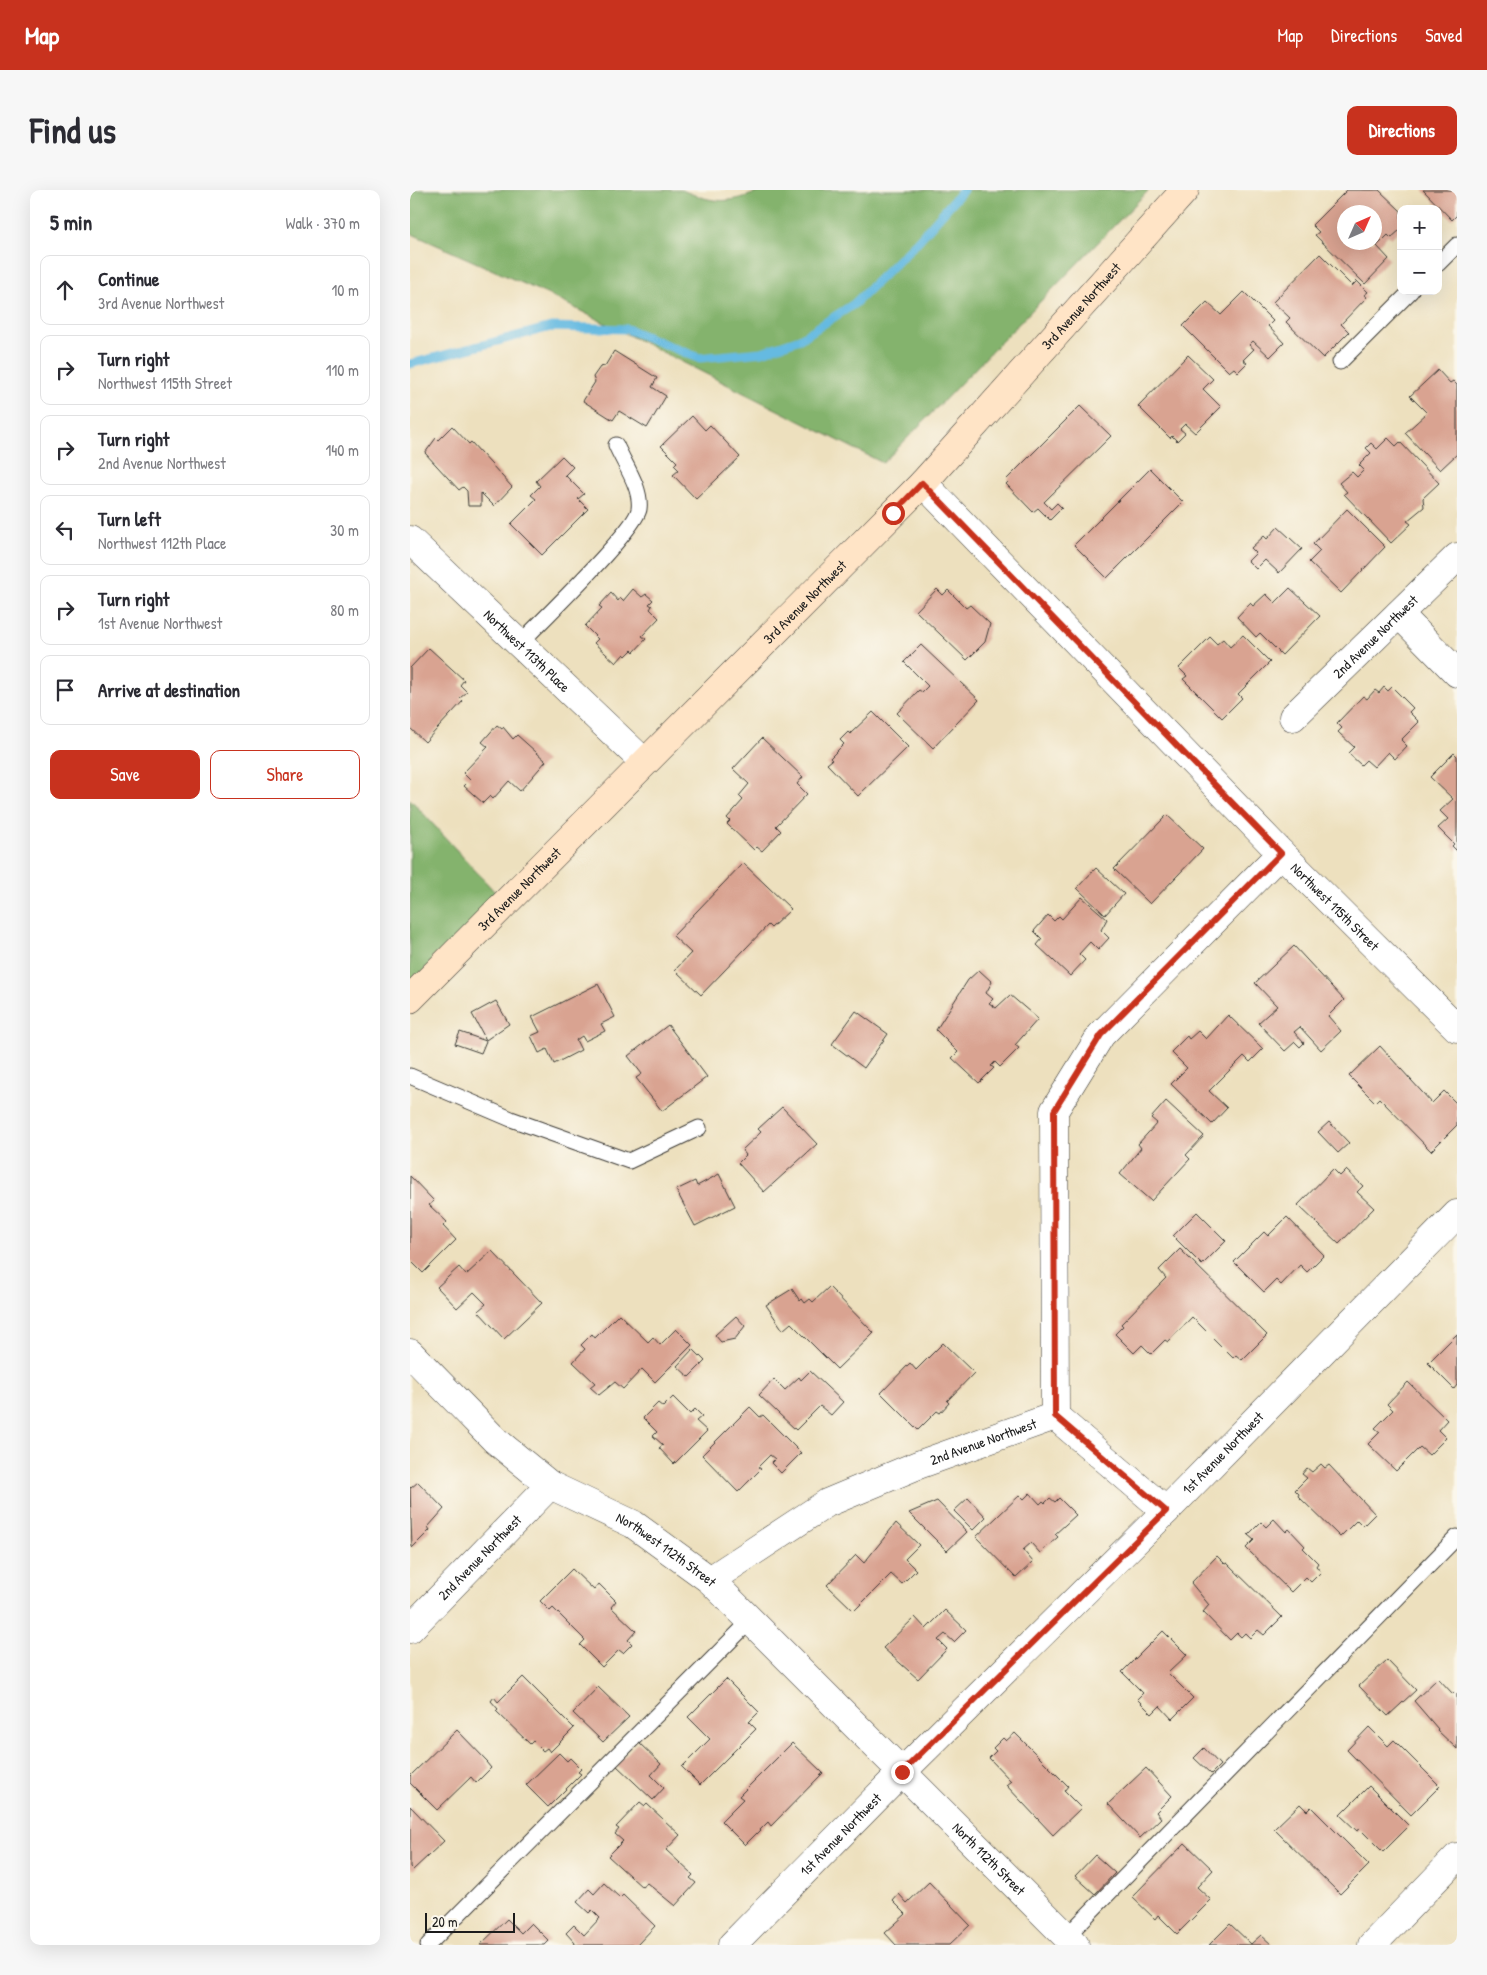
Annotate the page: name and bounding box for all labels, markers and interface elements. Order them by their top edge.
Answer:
text: Map [25,19,59,51]
text: Map [1278,23,1303,48]
text: Directions [1331,23,1397,48]
text: Saved [1425,23,1462,48]
button: Directions [1347,106,1457,155]
text: Find us [30,107,116,154]
north arrow [1337,205,1382,250]
map controls [1397,205,1442,295]
button: + [1397,205,1442,250]
text: 5 min [50,208,92,237]
text: Walk · 370 m [286,212,360,234]
button: − [1397,250,1442,295]
street label: 3rd Avenue Northwest [1037,258,1125,353]
text: Continue [98,266,159,292]
icon: ahead [51,276,79,304]
text: 10 m [331,279,359,301]
text: 3rd Avenue Northwest [98,292,224,314]
text: Turn right [98,346,169,372]
icon: right [51,356,79,384]
text: 110 m [326,359,359,381]
text: Northwest 115th Street [98,372,232,394]
text: Turn right [98,426,169,452]
icon: right [51,436,79,464]
text: 140 m [325,439,359,461]
text: 2nd Avenue Northwest [98,452,226,474]
route start [882,502,905,525]
text: Turn left [98,506,161,532]
icon: left [51,516,79,544]
text: 30 m [330,519,359,541]
text: Northwest 112th Place [98,532,226,554]
street label: 3rd Avenue Northwest [759,555,850,647]
text: Turn right [98,586,169,612]
street label: 2nd Avenue Northwest [1328,590,1422,682]
icon: right [51,596,79,624]
text: 80 m [330,599,359,621]
street label: Northwest 113th Place [480,605,575,696]
text: 1st Avenue Northwest [98,612,222,634]
icon: arrive [51,676,79,704]
text: Arrive at destination [98,677,240,703]
button: Save [50,750,200,799]
button: Share [210,750,360,799]
street label: 3rd Avenue Northwest [473,843,565,935]
street label: Northwest 115th Street [1287,858,1384,955]
street label: 1st Avenue Northwest [1178,1407,1267,1498]
street label: 2nd Avenue Northwest [927,1413,1039,1469]
street label: Northwest 112th Street [613,1508,721,1590]
street label: 2nd Avenue Northwest [434,1510,525,1604]
route end [891,1761,914,1784]
street label: 1st Avenue Northwest [795,1789,885,1880]
street label: North 112th Street [949,1818,1030,1899]
scale bar [425,1910,515,1933]
text: 20 m [432,1912,458,1931]

